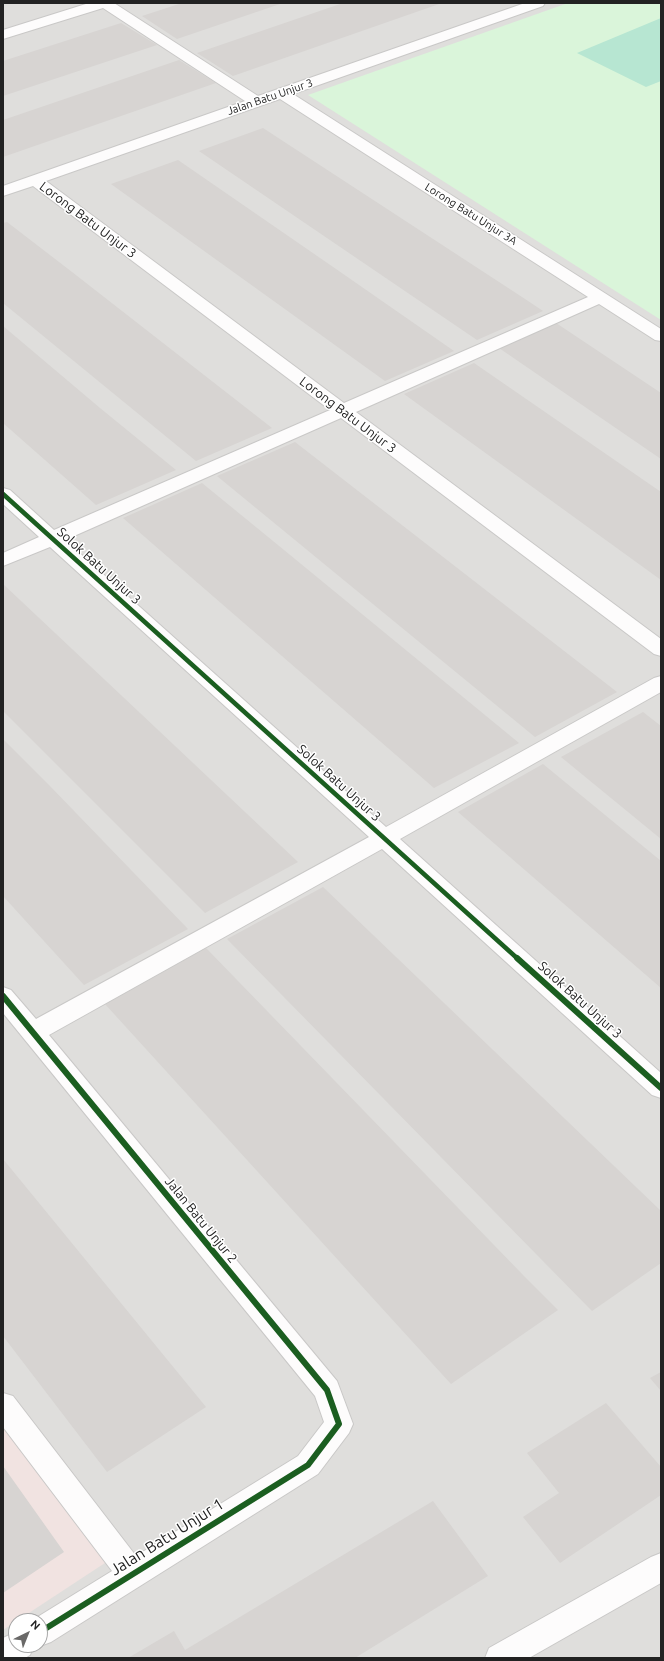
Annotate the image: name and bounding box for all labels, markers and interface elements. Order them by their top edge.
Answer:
street label: Jalan Batu Unjur 3 [225,76,315,118]
street label: Lorong Batu Unjur 3 [37,179,139,261]
street label: Lorong Batu Unjur 3A [422,180,520,248]
street label: Lorong Batu Unjur 3 [297,374,399,456]
street label: Solok Batu Unjur 3 [54,524,144,608]
street label: Solok Batu Unjur 3 [294,741,384,825]
street label: Solok Batu Unjur 3 [535,958,625,1042]
street label: Jalan Batu Unjur 2 [162,1174,240,1266]
street label: Jalan Batu Unjur 1 [107,1494,227,1580]
north arrow [8,1613,48,1653]
text: N [28,1618,43,1632]

